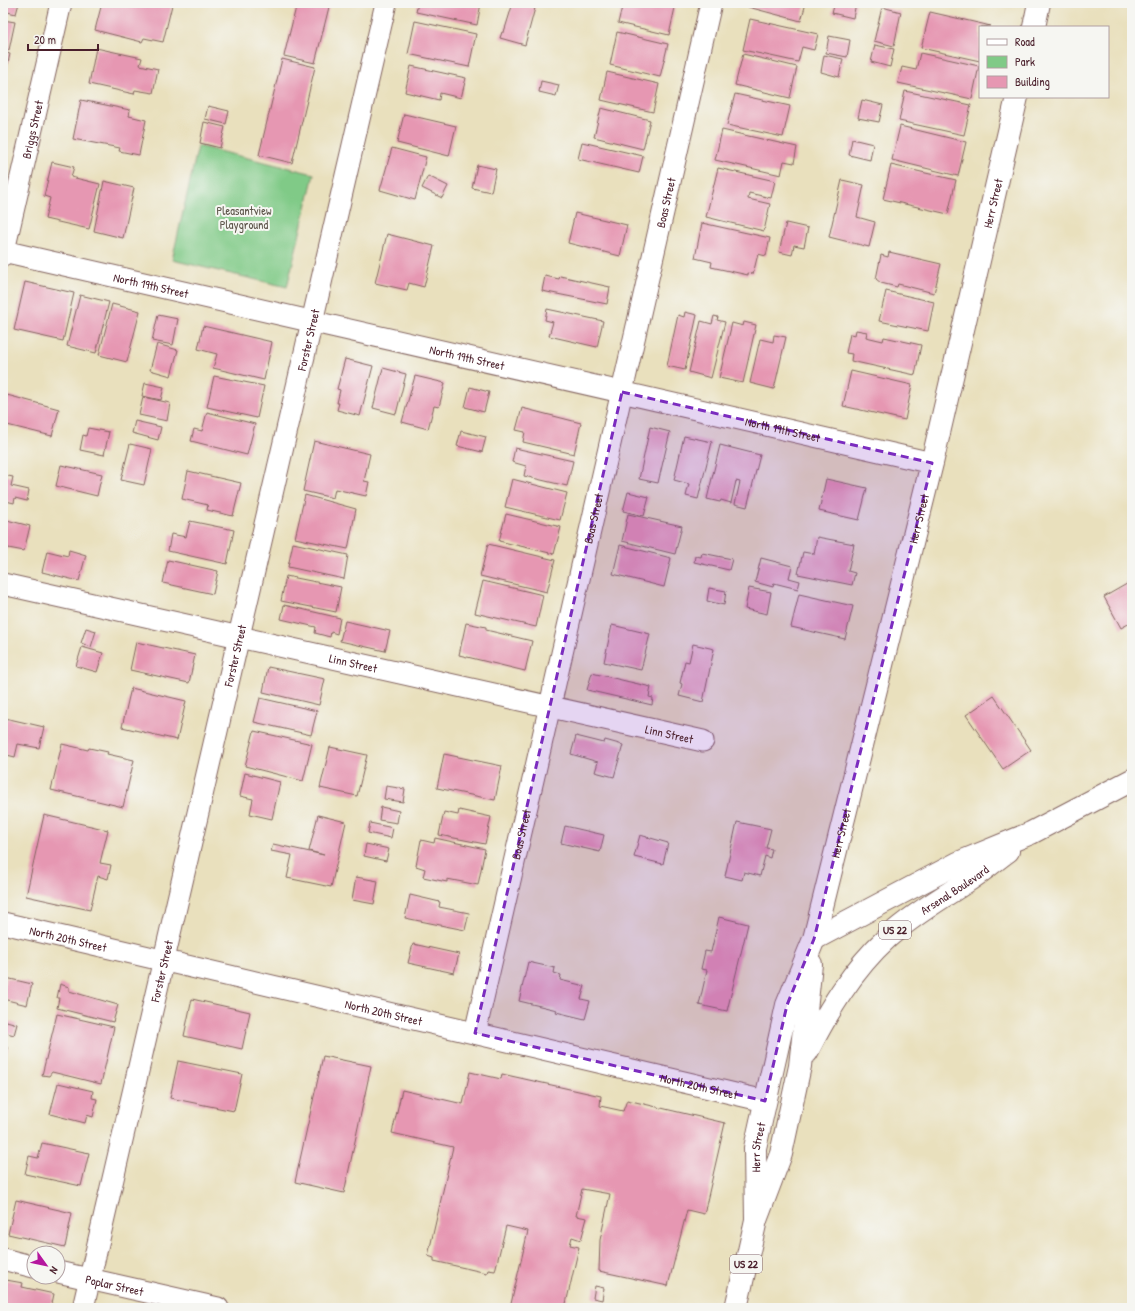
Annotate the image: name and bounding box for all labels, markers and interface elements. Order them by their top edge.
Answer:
scale bar [28,26,98,52]
legend [979,26,1109,98]
text: 20 m [34,31,56,48]
text: Road [1015,33,1035,50]
text: Park [1015,53,1035,70]
text: Building [1015,73,1050,90]
street label: Briggs Street [17,98,47,160]
street label: Boas Street [651,175,679,229]
street label: Herr Street [978,176,1007,230]
park label: Pleasantview Playground [216,202,272,233]
street label: North 19th Street [112,268,191,302]
street label: Forster Street [292,306,323,373]
street label: North 19th Street [428,340,507,374]
street label: North 19th Street [744,412,823,446]
street label: Boas Street [579,491,607,545]
street label: Herr Street [904,491,933,545]
street label: Forster Street [219,622,250,689]
street label: Linn Street [328,649,380,676]
street label: Linn Street [644,720,696,747]
street label: Herr Street [826,806,855,860]
street label: Boas Street [507,807,535,861]
street label: Arsenal Boulevard [917,860,992,918]
street label: North 20th Street [28,921,109,956]
road number: US 22 [879,921,911,939]
street label: Forster Street [146,938,177,1005]
street label: North 20th Street [343,995,425,1029]
street label: North 20th Street [659,1068,740,1103]
street label: Herr Street [746,1120,769,1172]
north arrow [26,1245,66,1285]
road number: US 22 [730,1255,762,1273]
text: N [47,1264,62,1277]
street label: Poplar Street [84,1270,146,1300]

